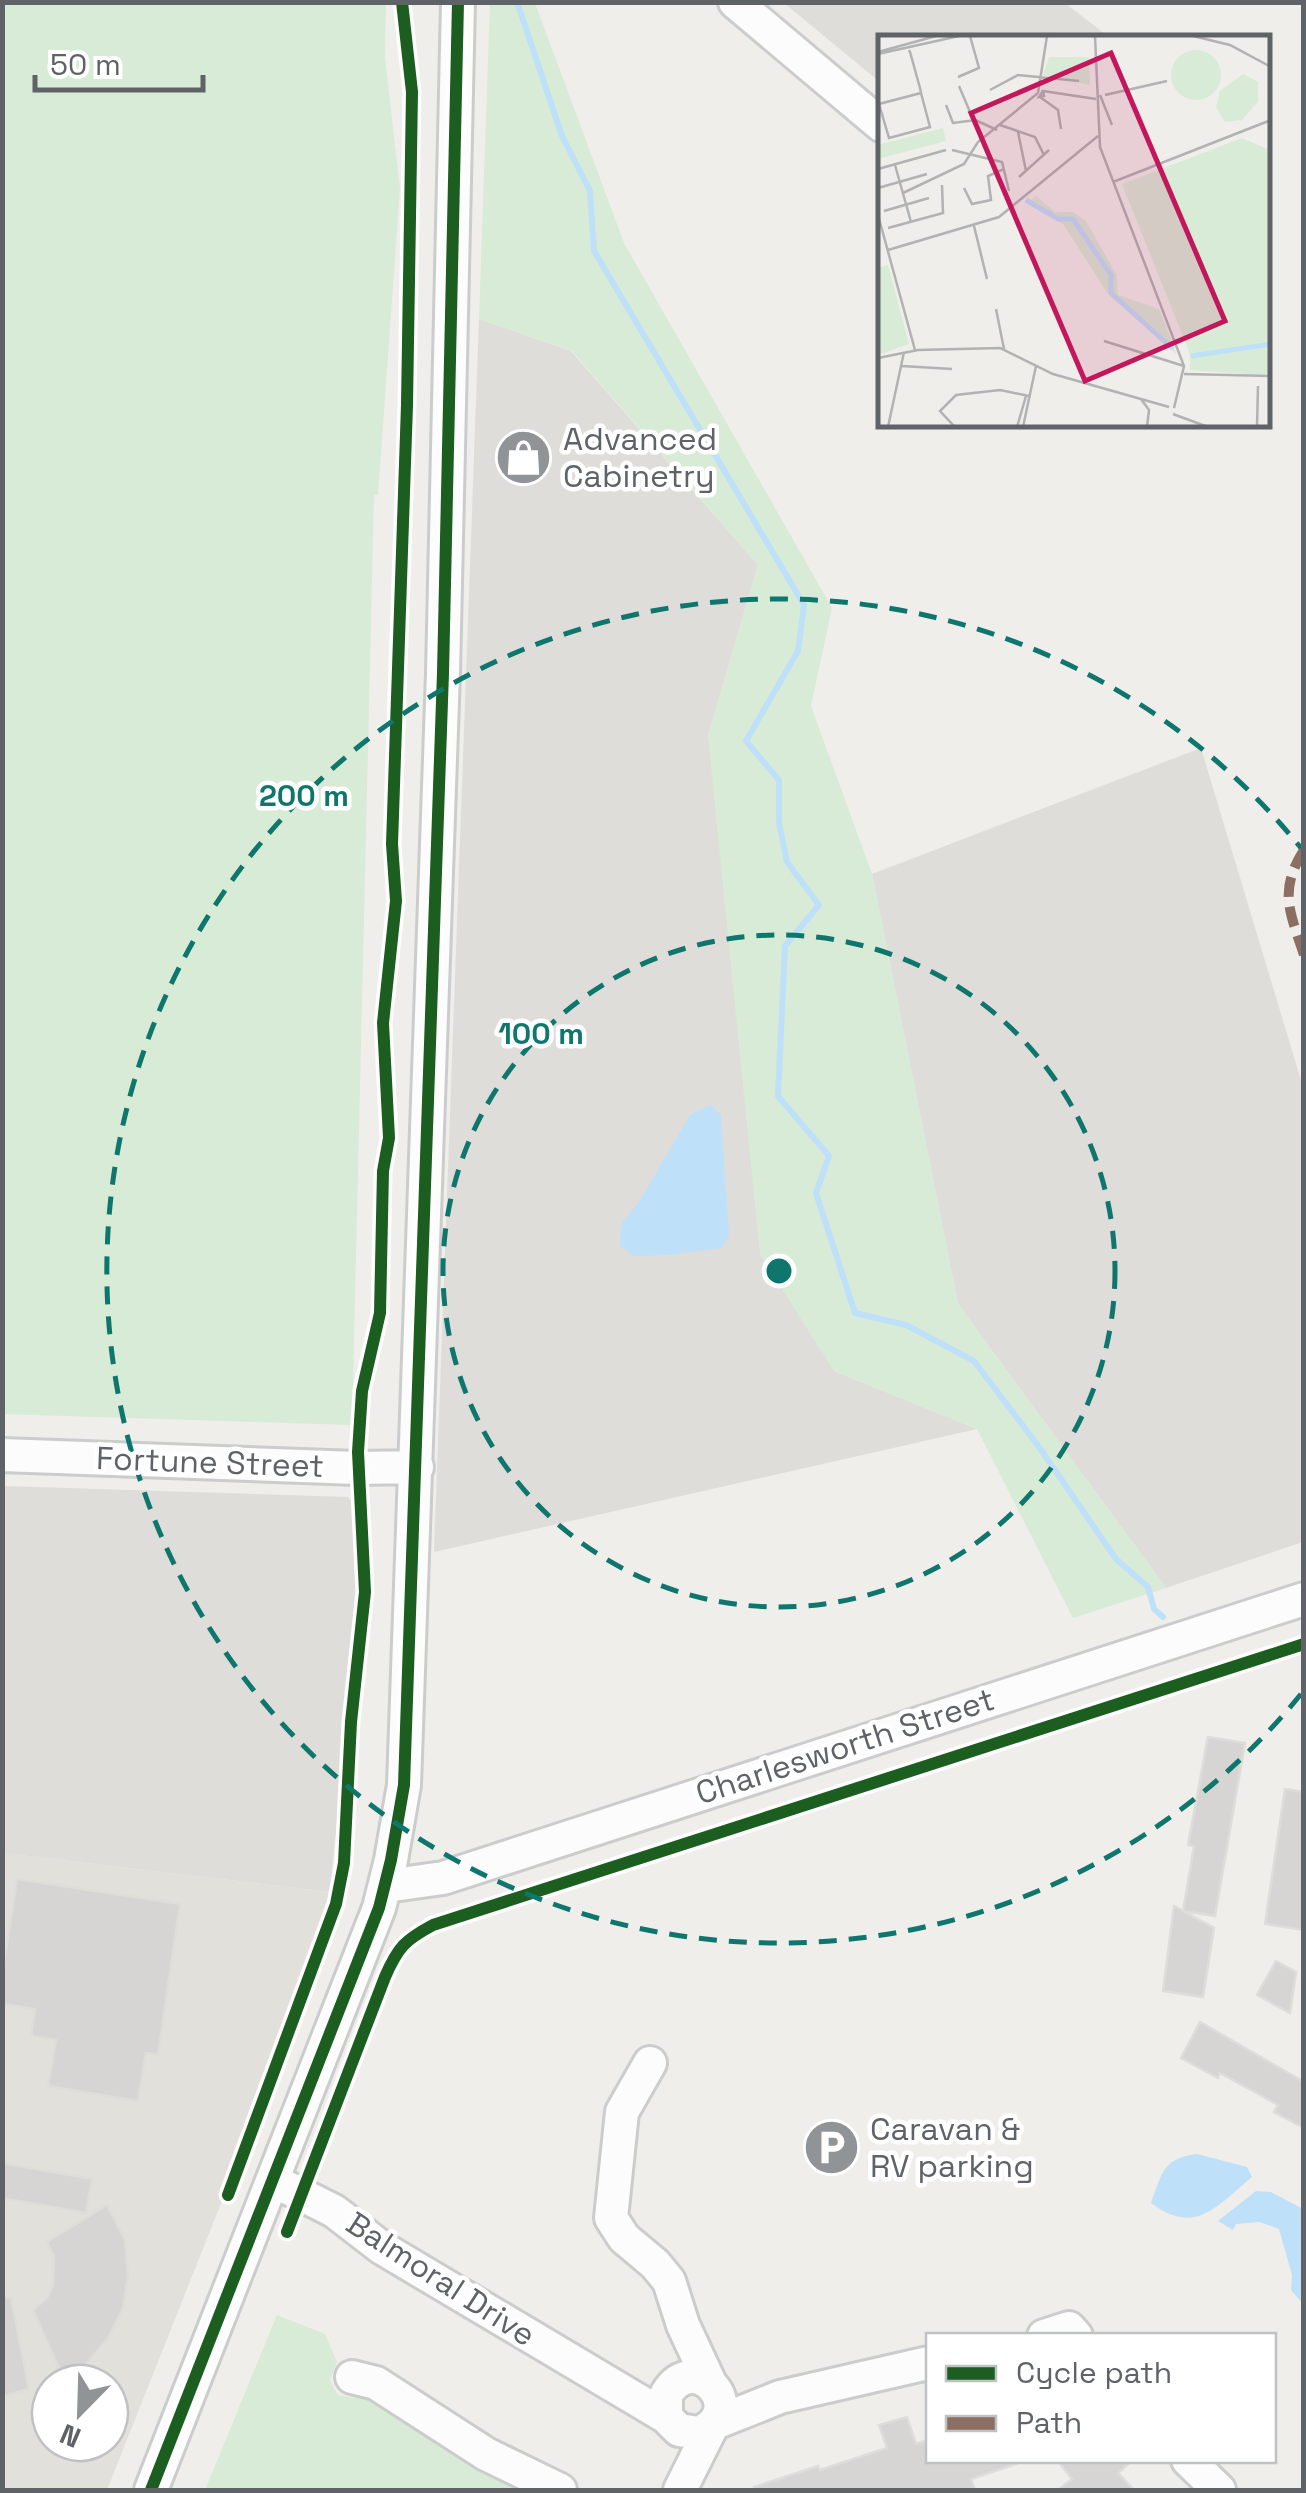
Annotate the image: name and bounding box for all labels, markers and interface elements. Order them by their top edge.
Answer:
scale bar [35,30,202,92]
inset map [878,35,1271,428]
text: 50 m [50,45,121,84]
place label: Advanced Cabinetry [563,419,717,496]
shop icon: Advanced Cabinetry [494,427,554,487]
text: 200 m [259,776,349,815]
text: 100 m [498,1014,584,1053]
centre of rings [761,1253,797,1289]
street label: Fortune Street [95,1438,325,1486]
street label: Charlesworth Street [691,1679,999,1813]
place label: Caravan & RV parking [870,2109,1034,2186]
parking icon: Caravan & RV parking [801,2117,861,2177]
street label: Balmoral Drive [339,2203,543,2355]
legend [926,2333,1276,2463]
text: Cycle path [1016,2353,1172,2392]
north arrow [30,2363,130,2463]
text: Path [1016,2403,1082,2442]
text: N [55,2416,86,2456]

